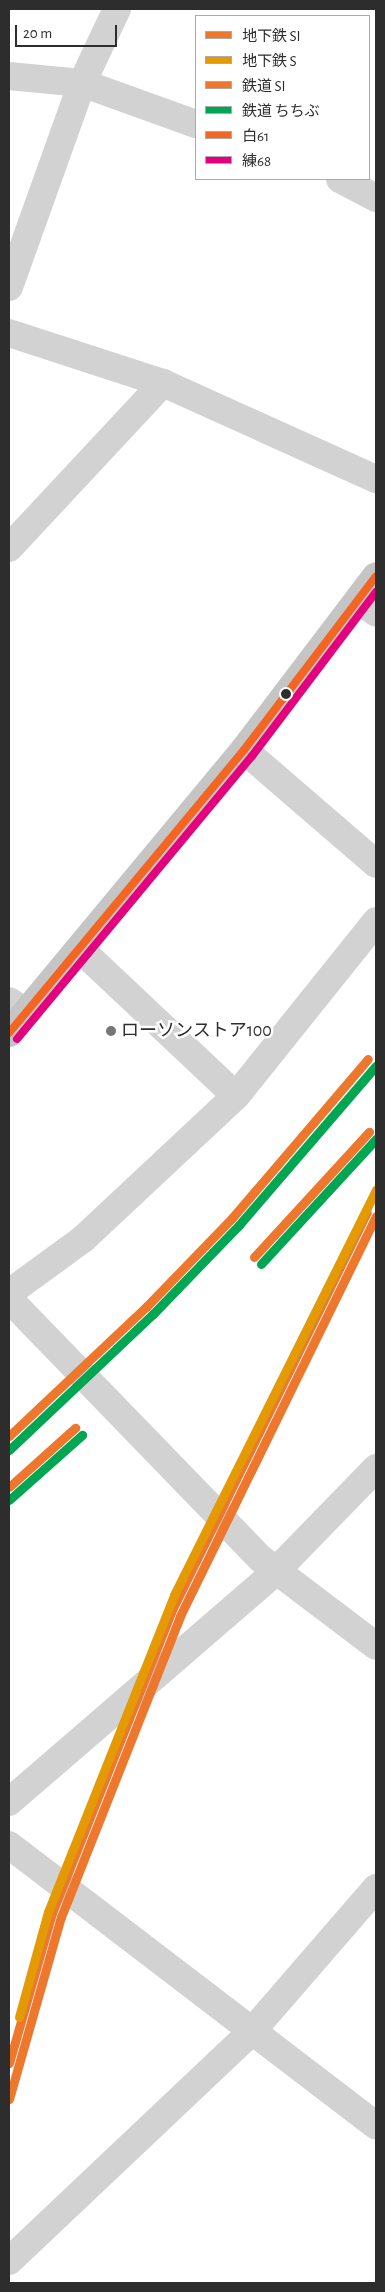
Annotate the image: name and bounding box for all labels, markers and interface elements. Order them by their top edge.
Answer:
scale bar [18,15,120,47]
legend [195,15,370,180]
text: 20 m [23,26,52,41]
text: 地下鉄 SI [242,29,301,44]
text: 地下鉄 S [242,54,297,69]
text: 鉄道 SI [242,79,286,94]
text: 鉄道 ちちぶ [242,104,319,119]
text: 白61 [242,129,269,144]
text: 練68 [242,154,271,169]
unlabelled marker [281,689,291,699]
place label: ローソンストア100 [121,1020,272,1042]
marker: ローソンストア100 [105,1025,117,1037]

